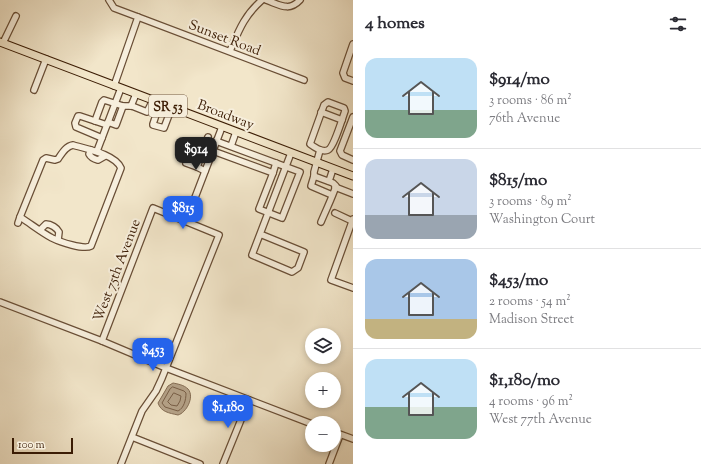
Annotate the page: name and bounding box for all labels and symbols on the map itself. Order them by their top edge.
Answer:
street label: Sunset Road [185,16,263,62]
road number: SR 53 [149,95,187,117]
street label: Broadway [194,96,257,136]
pin: $914 [172,137,220,171]
pin: $815 [159,196,207,230]
street label: West 75th Avenue [89,216,147,325]
pin: $453 [129,338,177,372]
pin: $1,180 [195,395,261,429]
scale bar [12,436,73,455]

